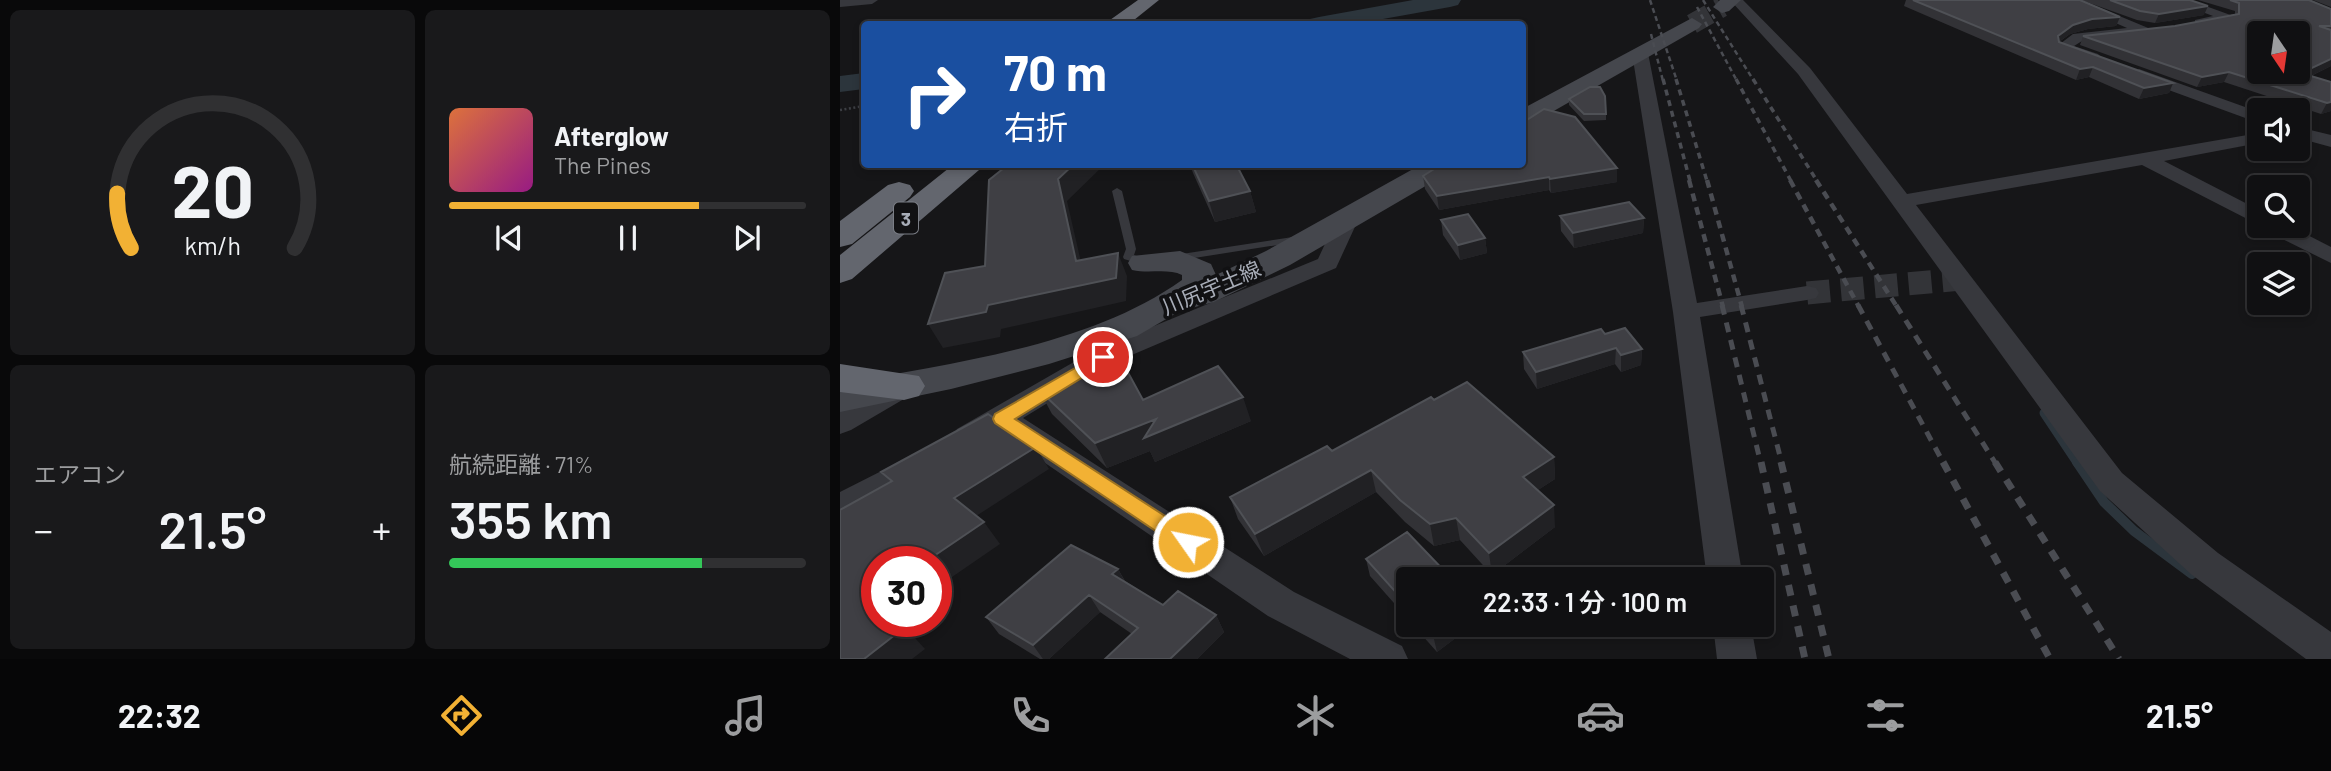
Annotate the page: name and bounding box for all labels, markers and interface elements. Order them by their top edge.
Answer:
north arrow [2247,21,2310,84]
map controls [2247,21,2310,315]
text: 70 m [1004,42,1107,101]
icon: right [889,49,980,140]
button: sound [2247,98,2310,161]
text: 右折 [1004,107,1068,145]
text: Afterglow [554,120,669,151]
text: 20 [171,146,254,234]
text: The Pines [554,151,651,179]
button: search [2247,175,2310,238]
road number: 3 [894,202,918,233]
icon: previous [490,219,528,257]
icon: pause [609,219,647,257]
icon: next [728,219,766,257]
text: km/h [184,230,241,260]
button: layers [2247,252,2310,315]
street label: 川尻宇土線 [1158,255,1264,319]
pin [1073,327,1133,387]
icon: arrive [1084,338,1122,376]
text: 航続距離 · 71% [449,450,594,478]
text: エアコン [34,460,126,488]
text: 355 km [449,487,612,549]
text: 21.5° [159,497,266,559]
position arrow [1151,505,1225,579]
text: − [34,506,53,552]
text: + [372,506,391,552]
speed limit sign: 30 [861,546,952,637]
text: 22:33 · 1 分 · 100 m [1483,586,1687,617]
icon: directions [437,691,486,740]
icon: music [721,691,770,740]
icon: phone [1006,691,1055,740]
icon: climate [1291,691,1340,740]
icon: car [1576,691,1625,740]
icon: filters [1861,691,1910,740]
text: 22:32 [118,696,201,734]
text: 21.5° [2146,696,2213,734]

